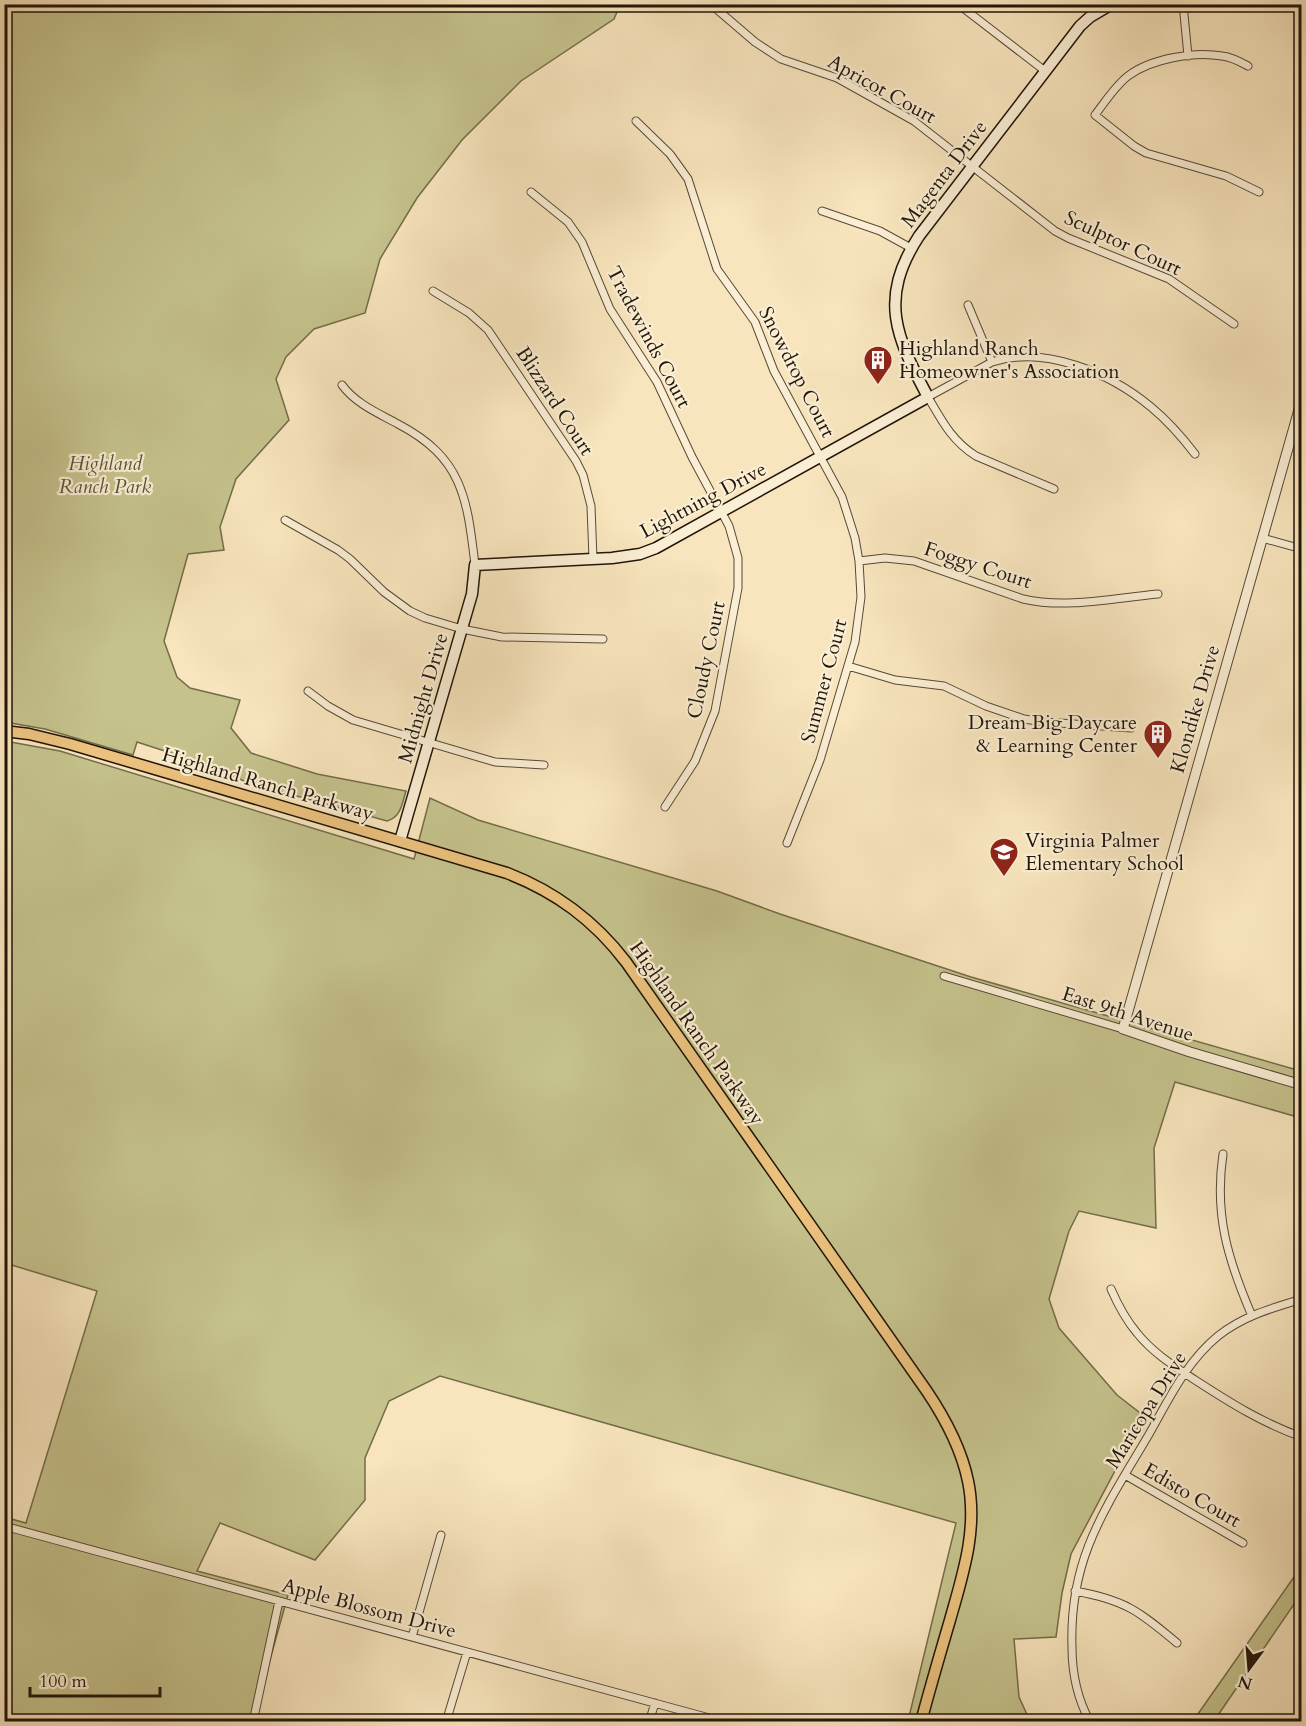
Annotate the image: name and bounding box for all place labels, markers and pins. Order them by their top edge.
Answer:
place label: Highland Ranch Homeowner's Association [899,335,1120,385]
building icon: Highland Ranch Homeowner's Association [862,344,894,386]
place label: Dream Big Daycare & Learning Center [968,709,1138,759]
building icon: Dream Big Daycare & Learning Center [1142,718,1174,760]
place label: Virginia Palmer Elementary School [1025,827,1184,877]
school or university icon: Virginia Palmer Elementary School [988,836,1020,878]

